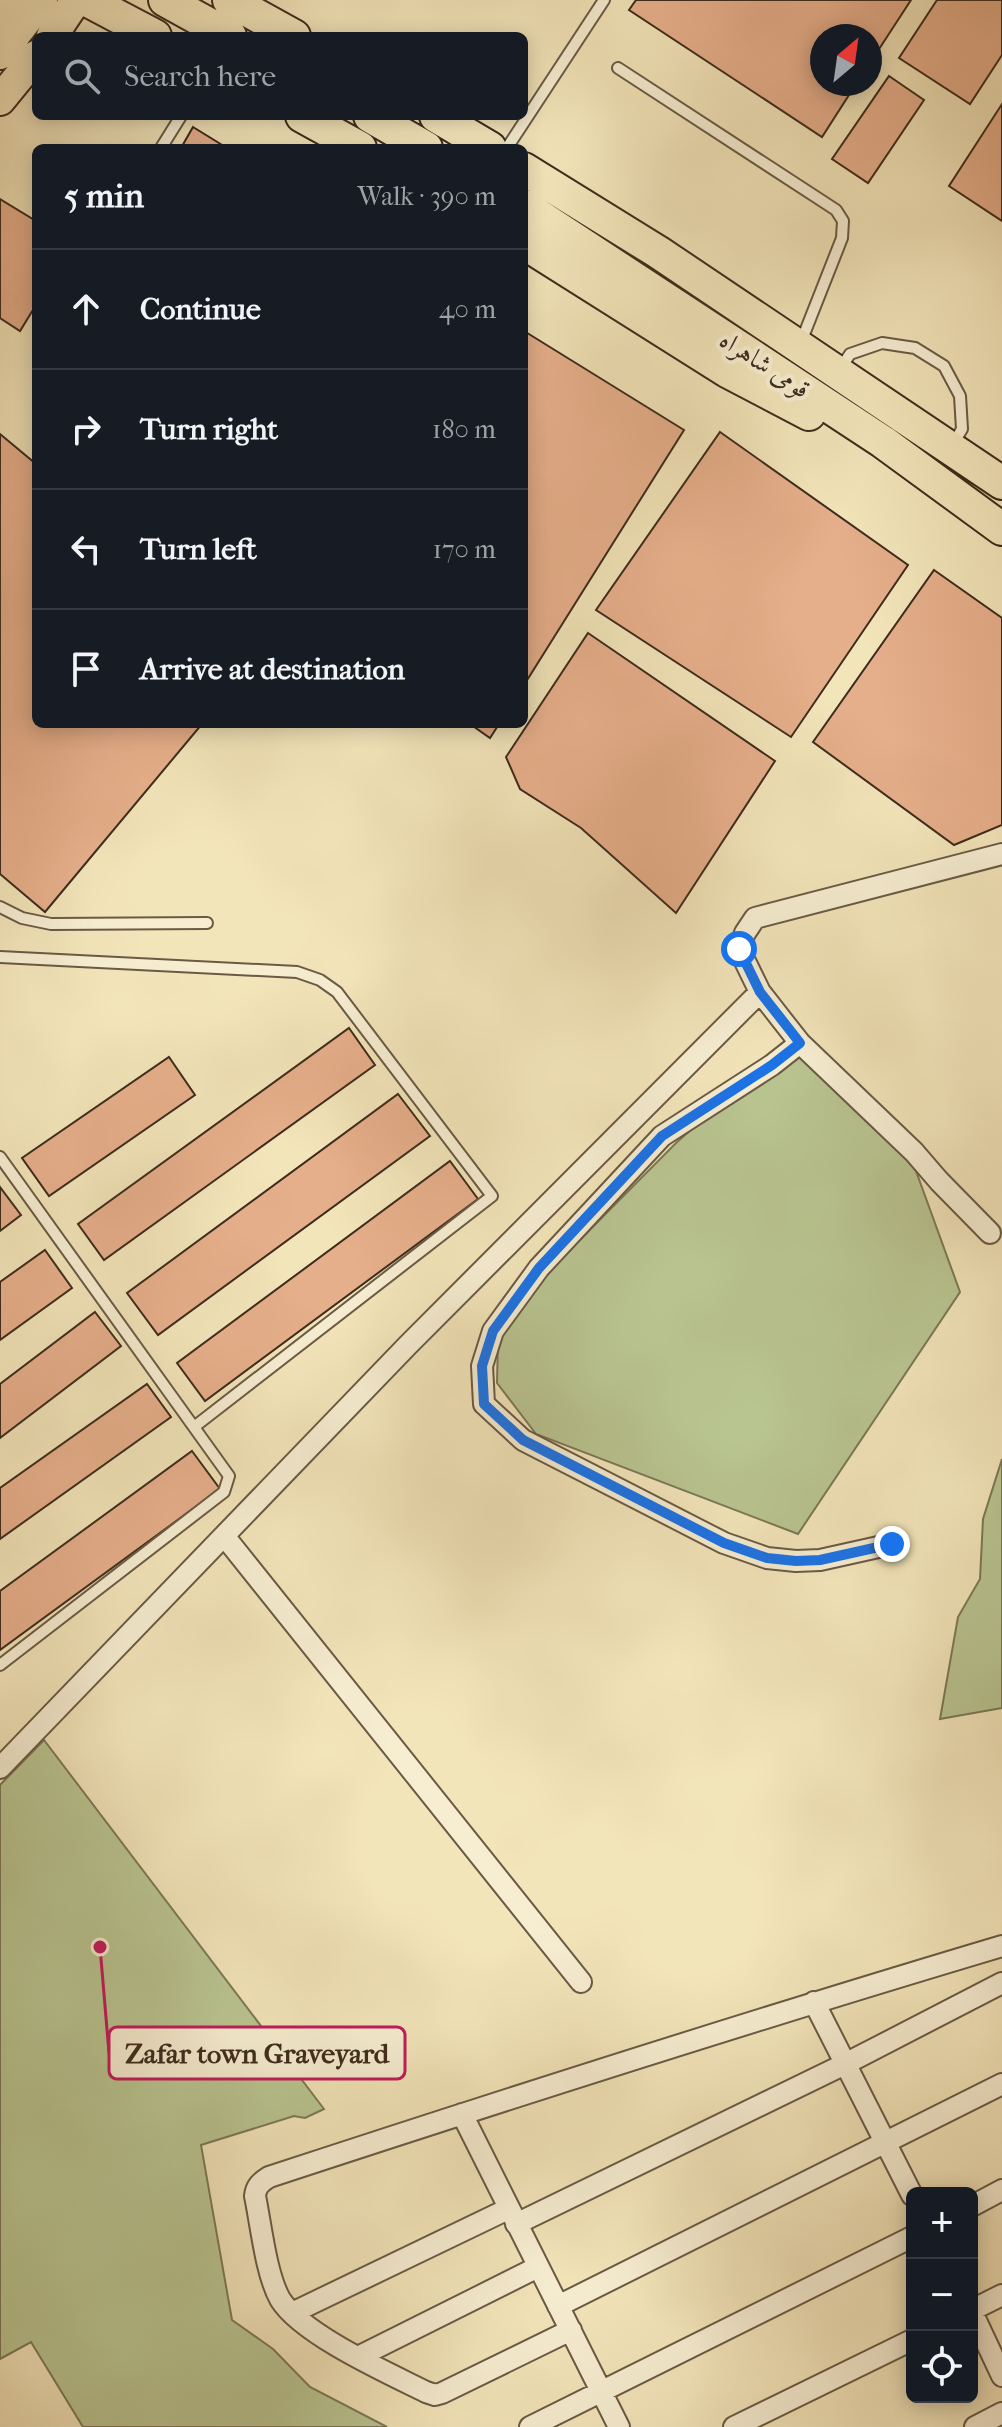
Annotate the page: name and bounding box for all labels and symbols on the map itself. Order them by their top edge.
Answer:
north arrow [810,24,882,96]
street label: قومی شاہراہ [713,324,816,406]
route start [721,931,757,967]
route end [874,1526,910,1562]
callout: Zafar town Graveyard [109,2027,405,2079]
text: Zafar town Graveyard [125,2037,390,2070]

